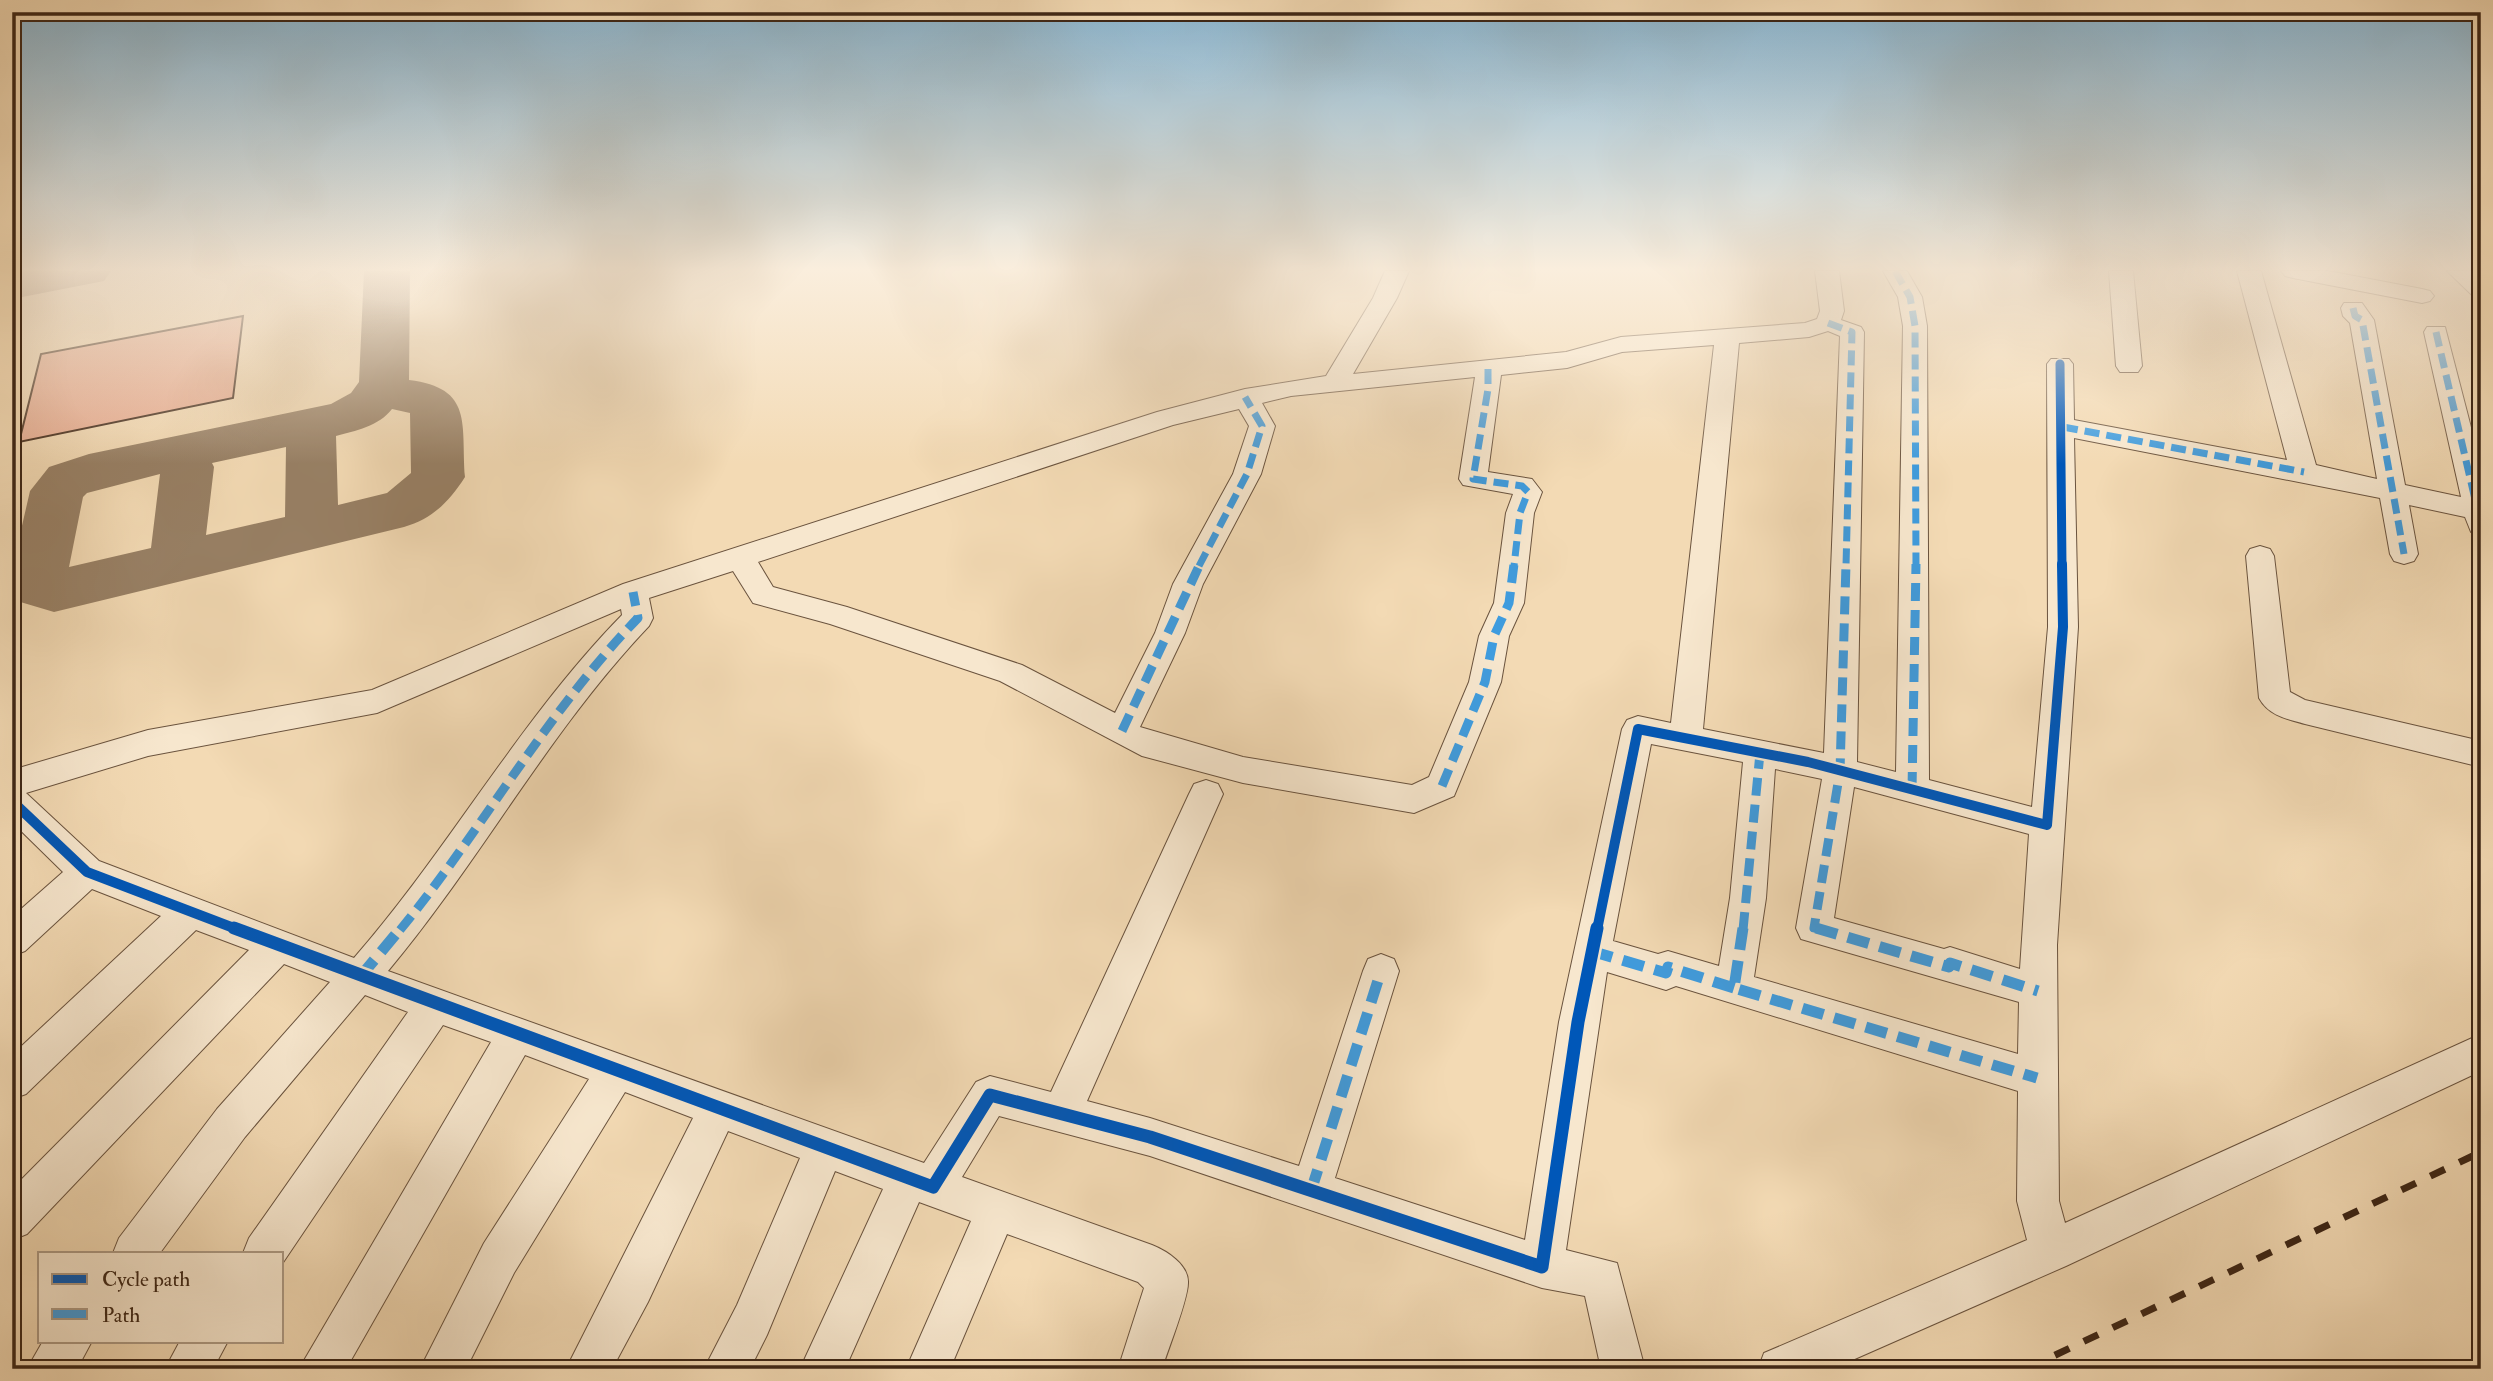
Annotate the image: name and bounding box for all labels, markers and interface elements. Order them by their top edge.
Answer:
legend [38,1252,284,1342]
text: Cycle path [102,1266,190,1293]
text: Path [102,1302,140,1329]

